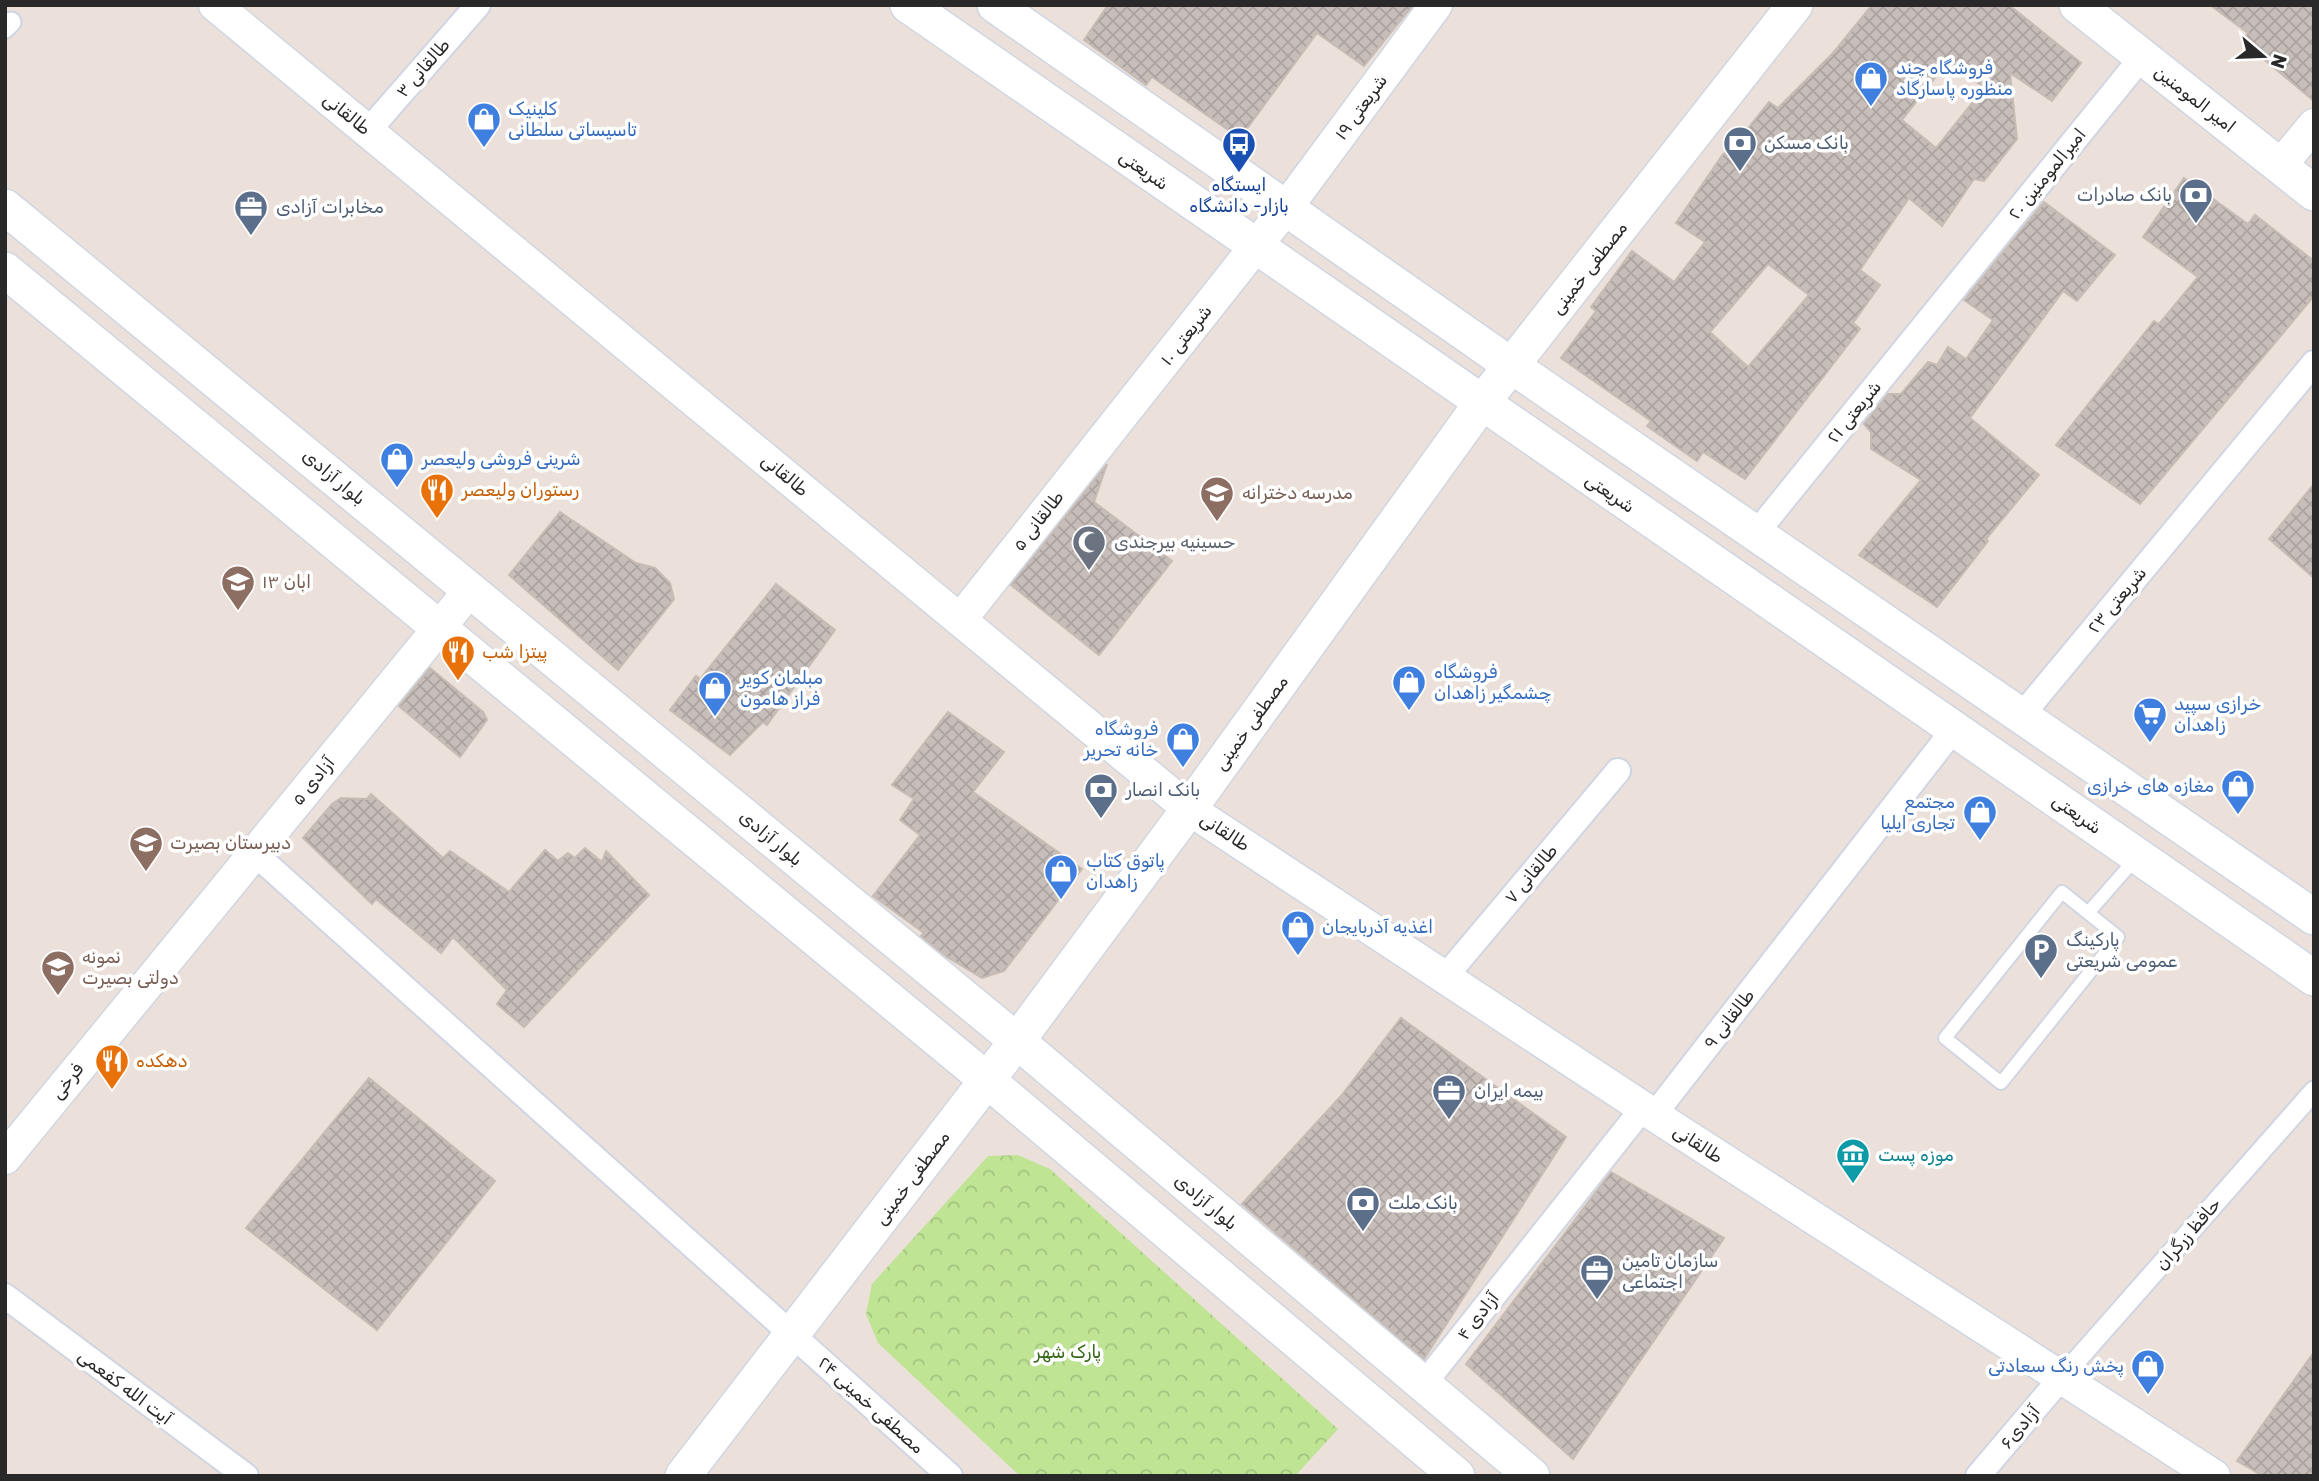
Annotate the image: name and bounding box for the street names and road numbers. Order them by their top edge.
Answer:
street label: طالقانی ۳ [391,34,455,102]
street label: امیر المومنین [2150,61,2240,137]
street label: شریعتی ۱۹ [1330,70,1392,144]
street label: طالقانی [319,88,375,140]
street label: امیرالمومنین ۲۰ [2003,124,2091,224]
street label: شریعتی [1115,145,1173,195]
street label: مصطفی خمینی [1546,217,1632,319]
street label: شریعتی ۱۰ [1155,300,1217,370]
street label: شریعتی ۲۱ [1822,376,1886,448]
street label: بلوار آزادی [298,444,370,510]
street label: طالقانی [757,449,813,501]
street label: شریعتی [1581,468,1639,518]
street label: طالقانی ۵ [1008,486,1068,556]
street label: شریعتی ۲۳ [2083,562,2151,638]
street label: مصطفی خمینی [1209,671,1293,775]
street label: آزادی ۵ [287,751,340,810]
street label: شریعتی [2048,789,2106,839]
street label: بلوار آزادی [735,805,807,871]
street label: طالقانی [1196,808,1254,856]
street label: طالقانی ۷ [1500,840,1562,908]
street label: طالقانی ۹ [1699,985,1759,1053]
street label: فرخی [46,1058,88,1104]
street label: طالقانی [1669,1120,1727,1168]
street label: مصطفی خمینی [869,1127,955,1229]
street label: بلوار آزادی [1170,1169,1242,1235]
street label: حافظ زرگران [2150,1193,2226,1275]
street label: آزادی ۴ [1452,1287,1504,1345]
street label: آیت الله کفعمی [73,1344,177,1430]
street label: مصطفی خمینی ۲۴ [813,1352,929,1459]
street label: آزادی۶ [1995,1400,2045,1453]

